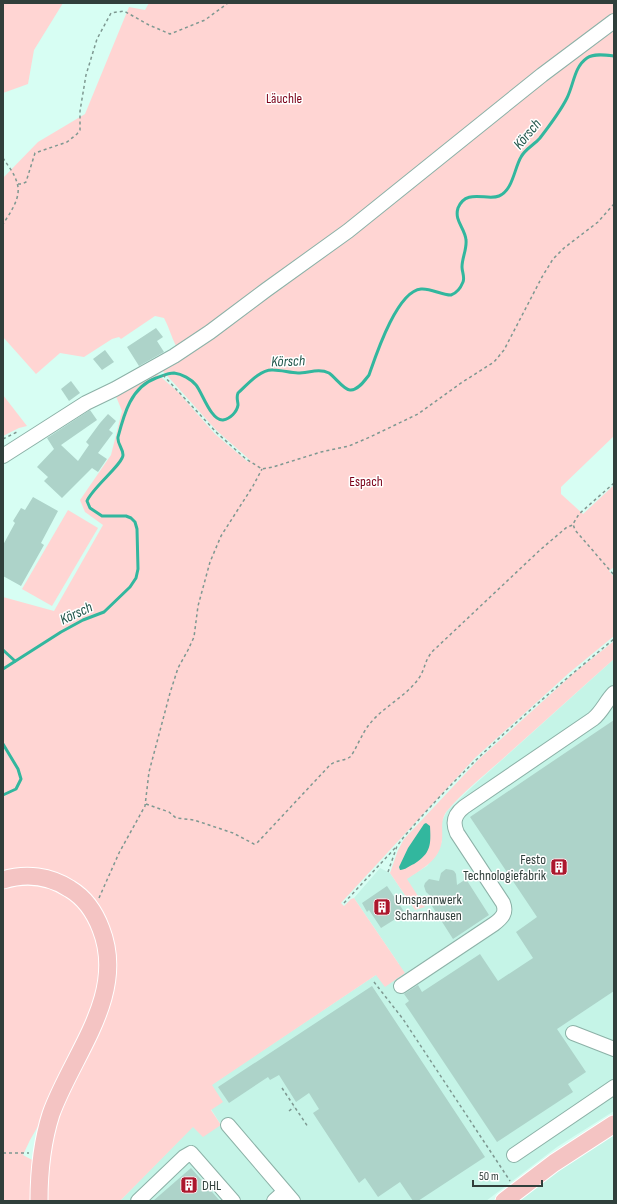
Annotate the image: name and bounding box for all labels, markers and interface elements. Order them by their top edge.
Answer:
park label: Läuchle [266,90,302,107]
water label: Körsch [509,115,546,153]
water label: Körsch [271,351,305,372]
park label: Espach [349,473,383,490]
water label: Körsch [57,598,96,629]
place label: Festo Technologiefabrik [463,851,547,884]
building icon: Festo Technologiefabrik [549,857,569,877]
place label: Umspannwerk Scharnhausen [395,891,463,924]
building icon: Umspannwerk Scharnhausen [372,897,392,917]
scale bar [473,1162,542,1188]
text: 50 m [479,1169,499,1184]
building icon: DHL [179,1175,199,1195]
place label: DHL [202,1177,221,1194]

